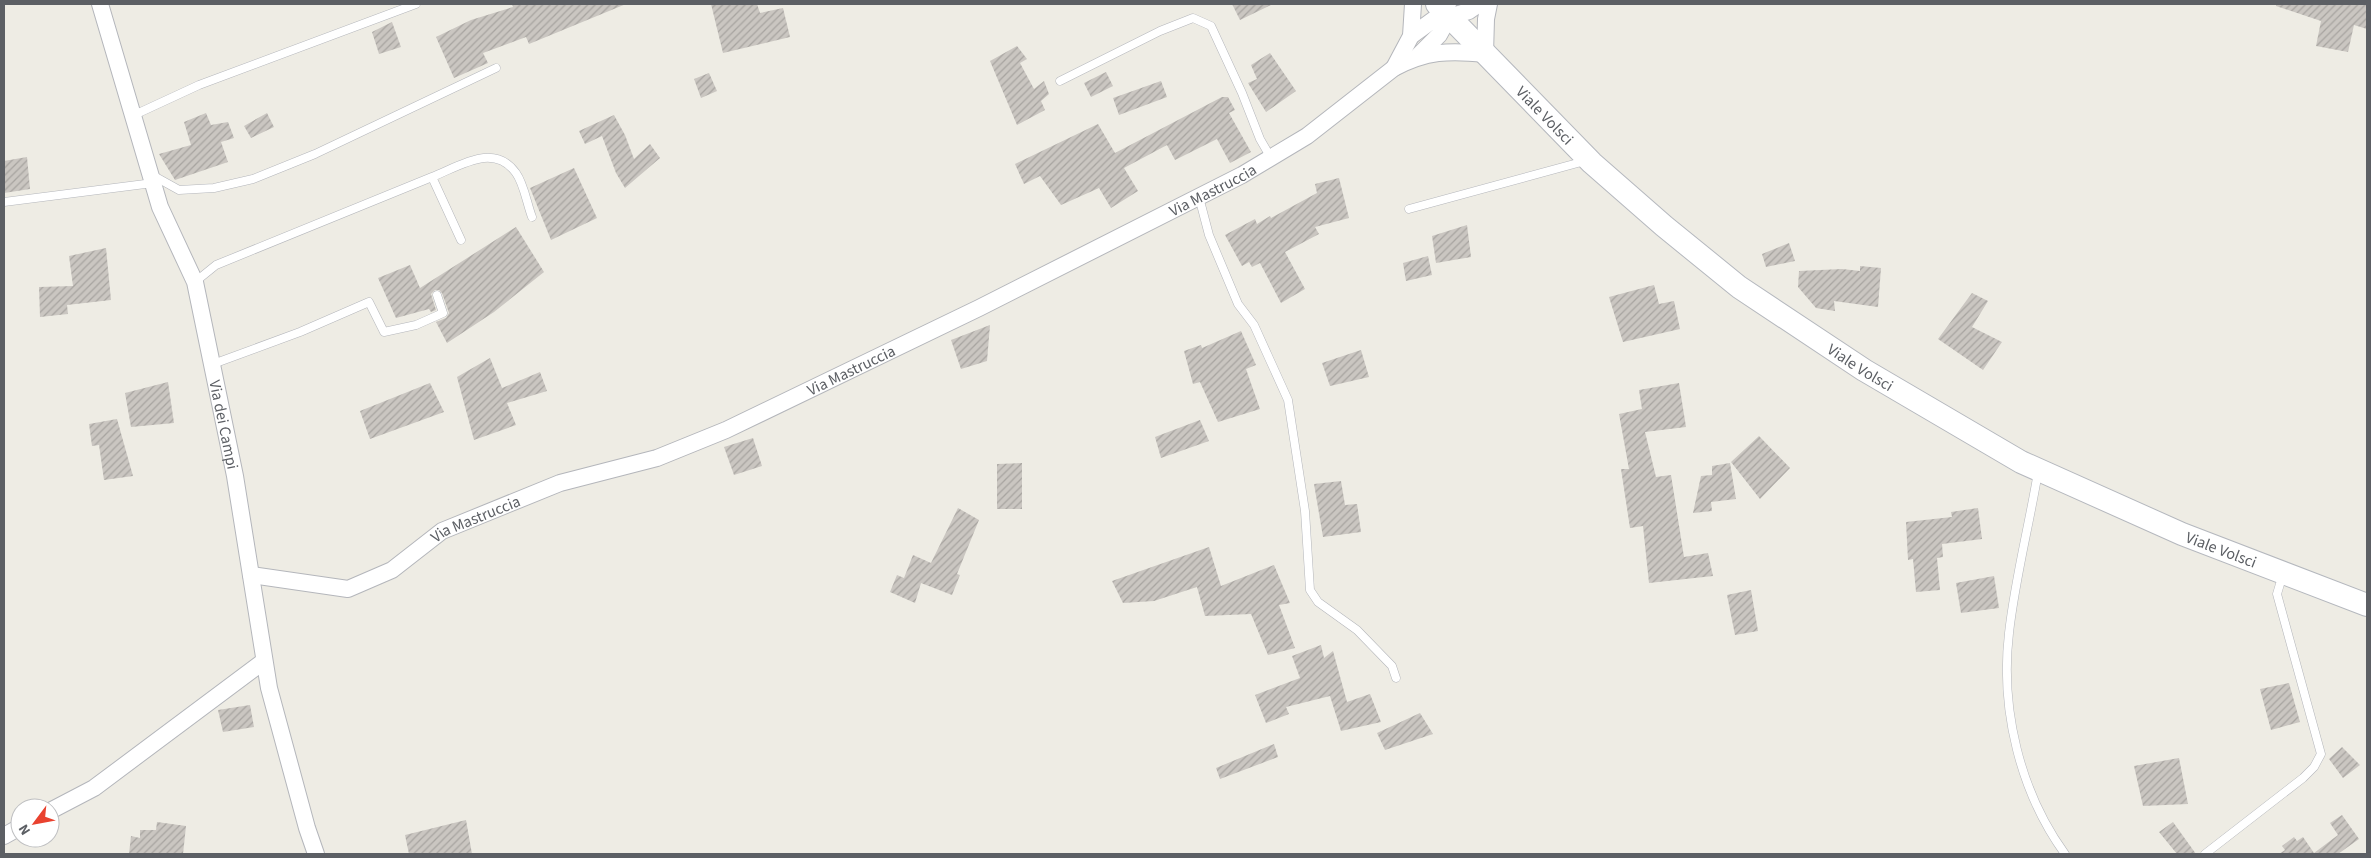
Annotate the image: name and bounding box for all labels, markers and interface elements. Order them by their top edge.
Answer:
street label: Viale Volsci [1511,81,1578,150]
street label: Via Mastruccia [1165,159,1261,222]
street label: Viale Volsci [1823,339,1897,397]
street label: Via Mastruccia [803,340,899,401]
street label: Via dei Campi [203,378,243,471]
street label: Via Mastruccia [426,490,524,548]
street label: Viale Volsci [2182,526,2260,574]
north arrow [10,798,60,848]
text: N [14,820,36,839]

